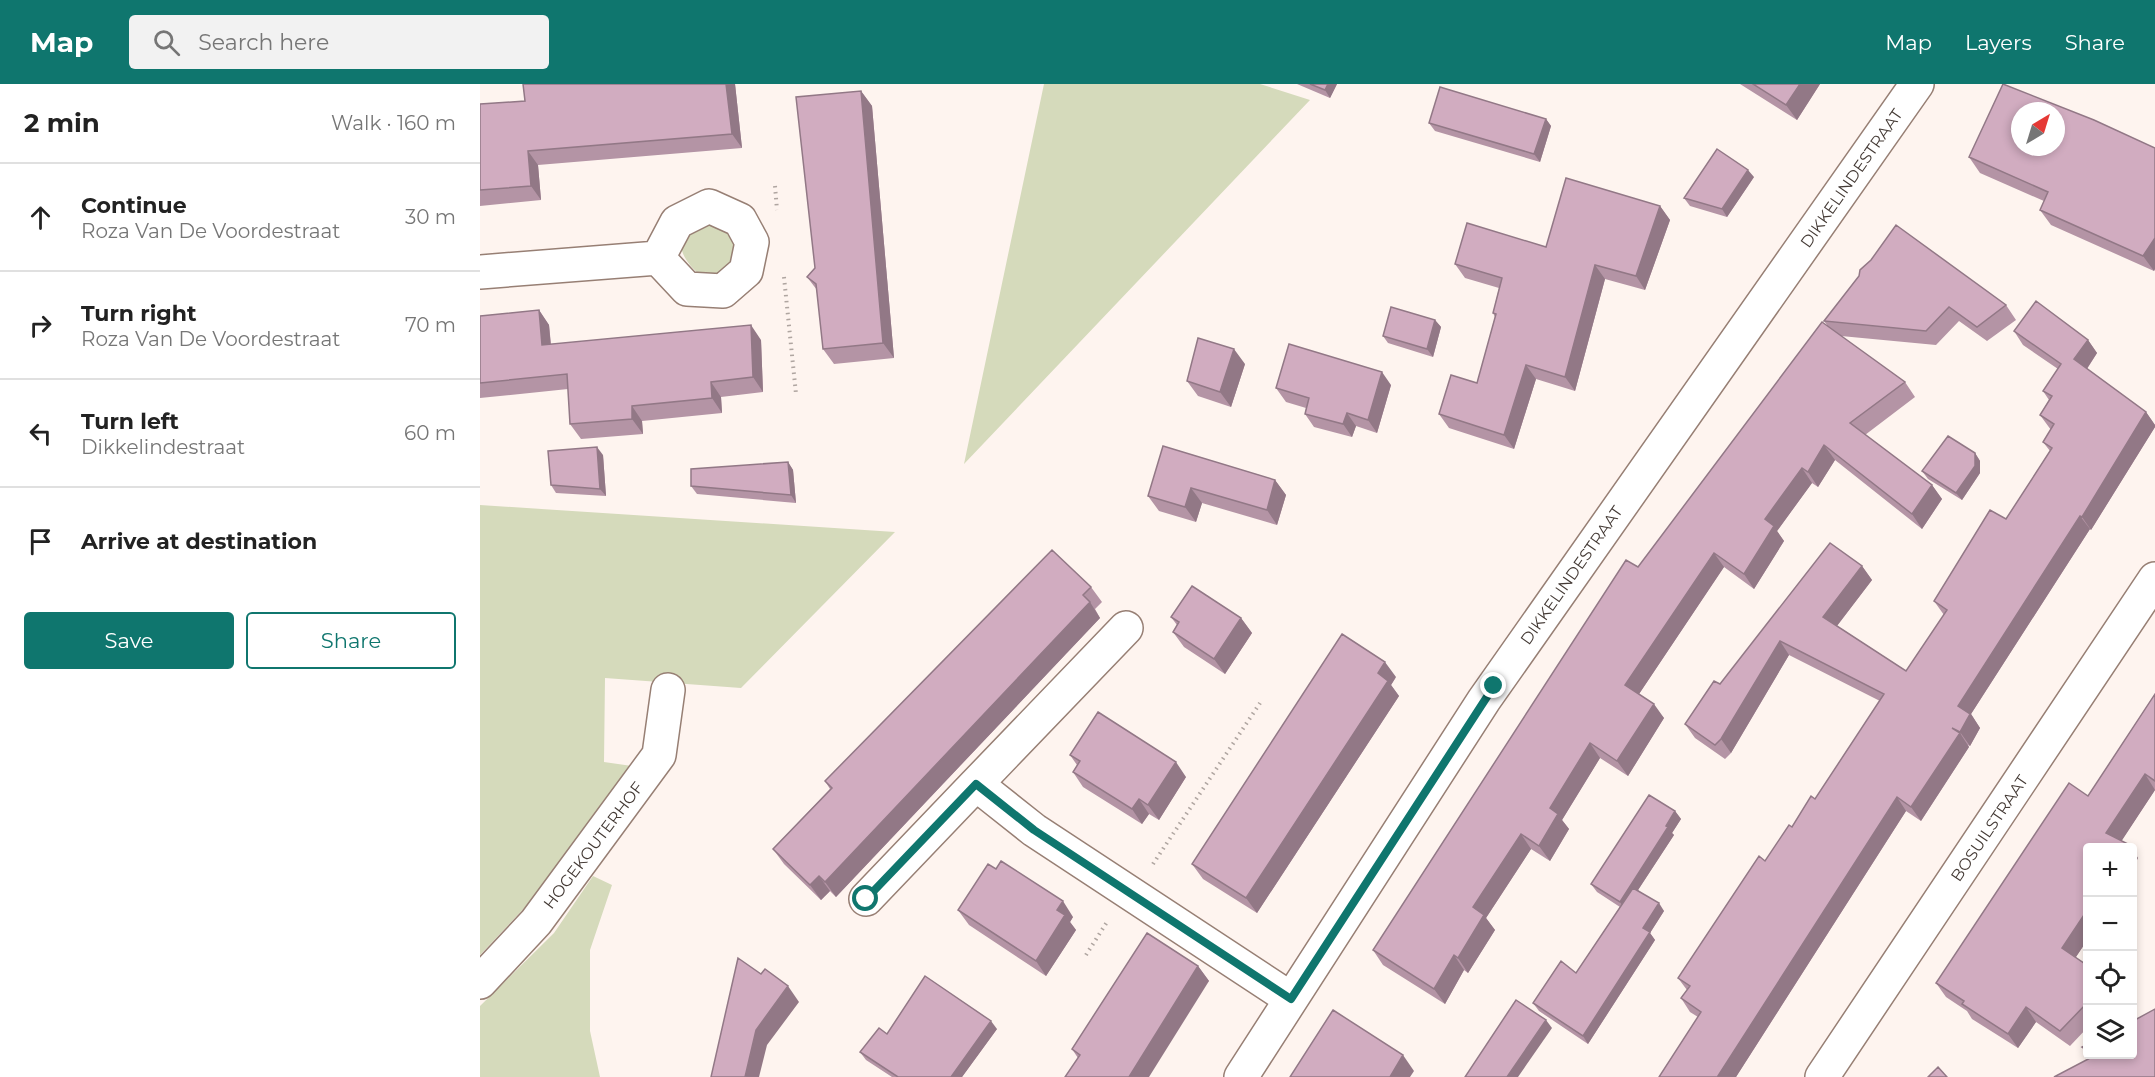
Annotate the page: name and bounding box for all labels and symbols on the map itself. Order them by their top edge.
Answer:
north arrow [2011,102,2065,156]
street label: DIKKELINDESTRAAT [1796,105,1907,251]
street label: DIKKELINDESTRAAT [1516,502,1627,648]
route end [1480,672,1506,698]
street label: BOSUILSTRAAT [1947,771,2032,885]
street label: HOGEKOUTERHOF [539,778,647,913]
route start [852,885,878,911]

